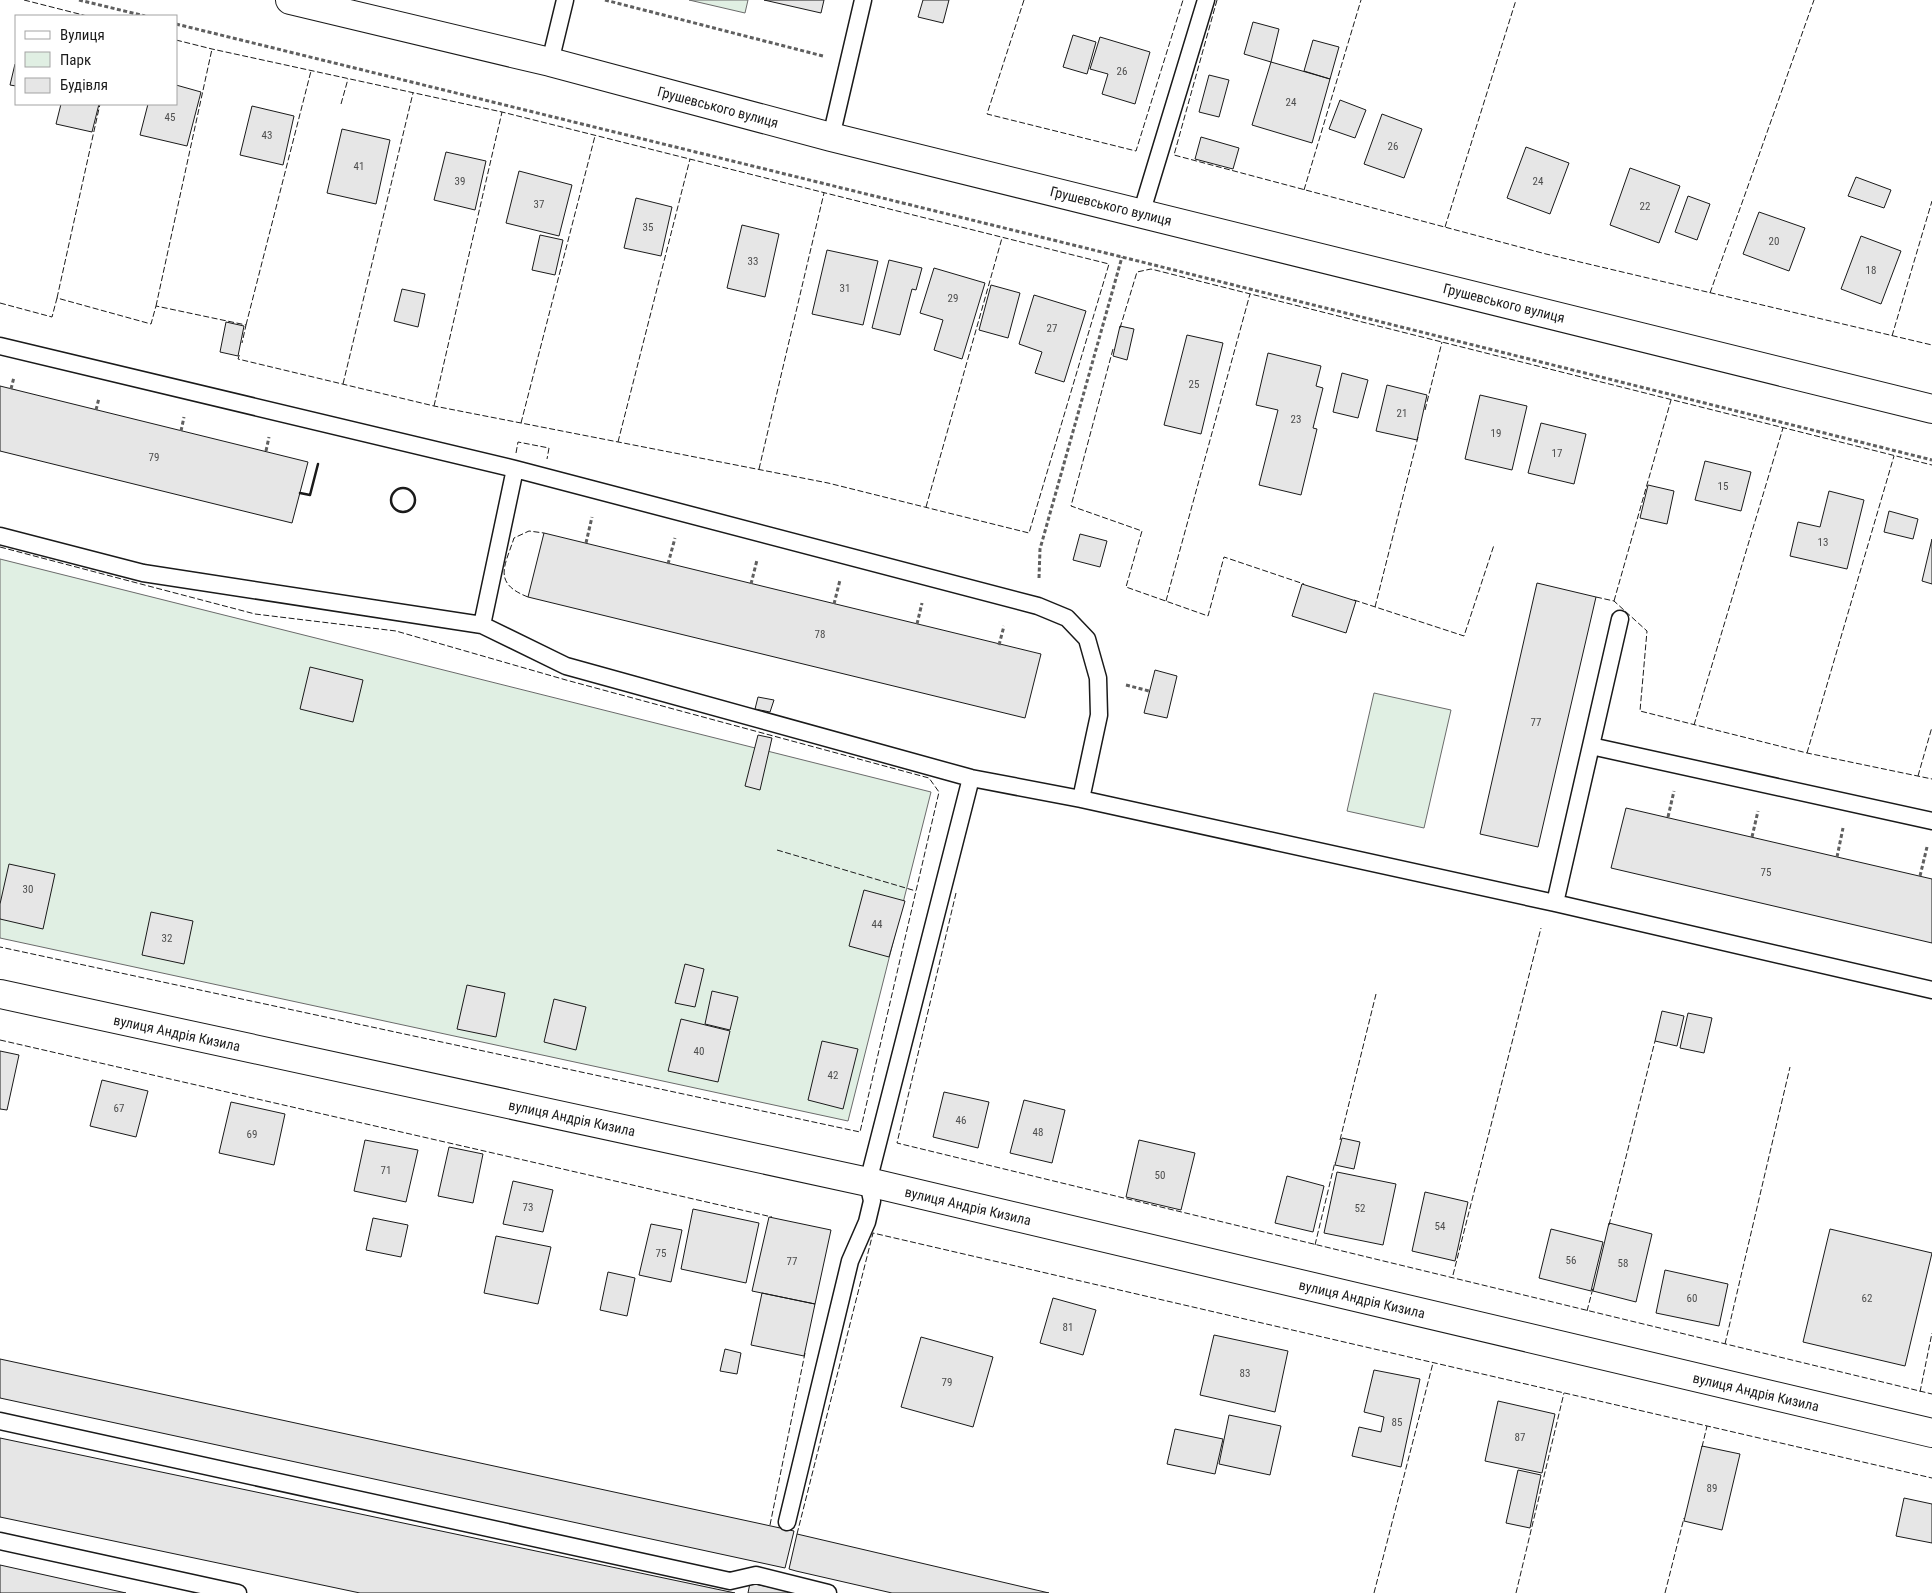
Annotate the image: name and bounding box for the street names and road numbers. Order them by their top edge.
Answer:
street label: Грушевського вулиця [656,83,780,131]
street label: Грушевського вулиця [1049,183,1173,229]
street label: Грушевського вулиця [1442,280,1566,326]
street label: вулиця Андрія Кизила [112,1012,242,1054]
street label: вулиця Андрія Кизила [507,1097,637,1139]
street label: вулиця Андрія Кизила [903,1184,1033,1228]
street label: вулиця Андрія Кизила [1297,1277,1427,1321]
street label: вулиця Андрія Кизила [1691,1370,1821,1414]

